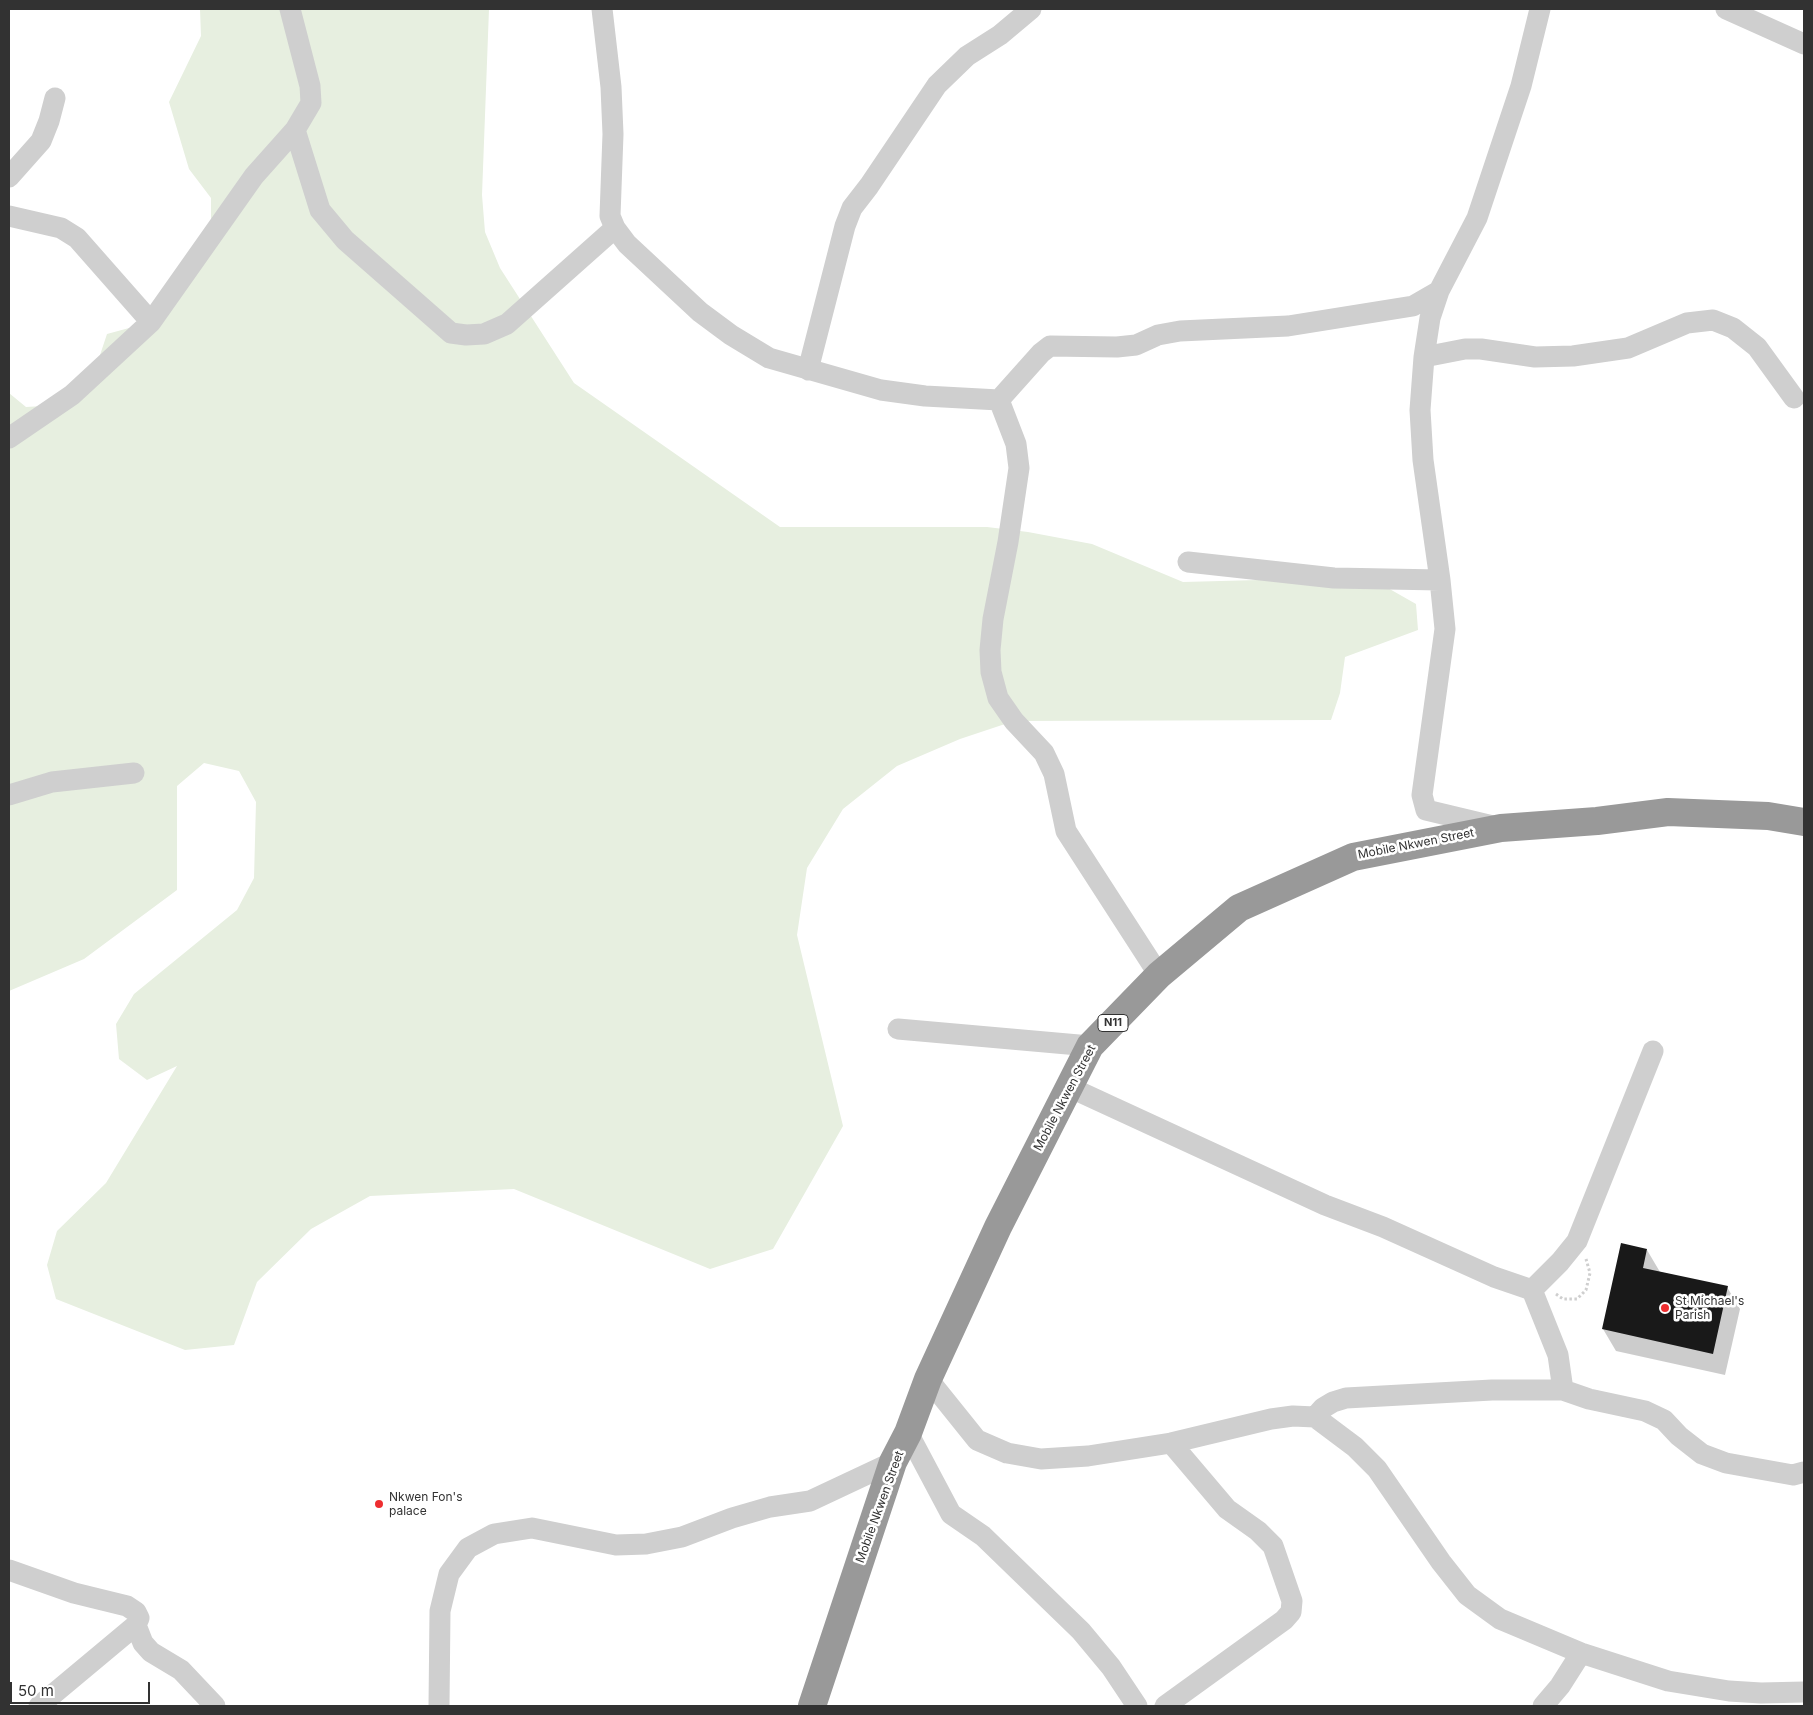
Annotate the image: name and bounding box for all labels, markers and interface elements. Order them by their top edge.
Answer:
street label: Mobile Nkwen Street [1357,826,1475,862]
road number: N11 [1098,1014,1128,1032]
street label: Mobile Nkwen Street [1031,1042,1099,1154]
place label: St Michael's Parish [1675,1294,1744,1322]
marker: St Michael's Parish [1659,1302,1671,1314]
street label: Mobile Nkwen Street [853,1449,907,1565]
place label: Nkwen Fon's palace [389,1490,463,1518]
marker: Nkwen Fon's palace [373,1498,385,1510]
scale bar [12,1672,152,1704]
text: 50 m [18,1681,54,1700]

